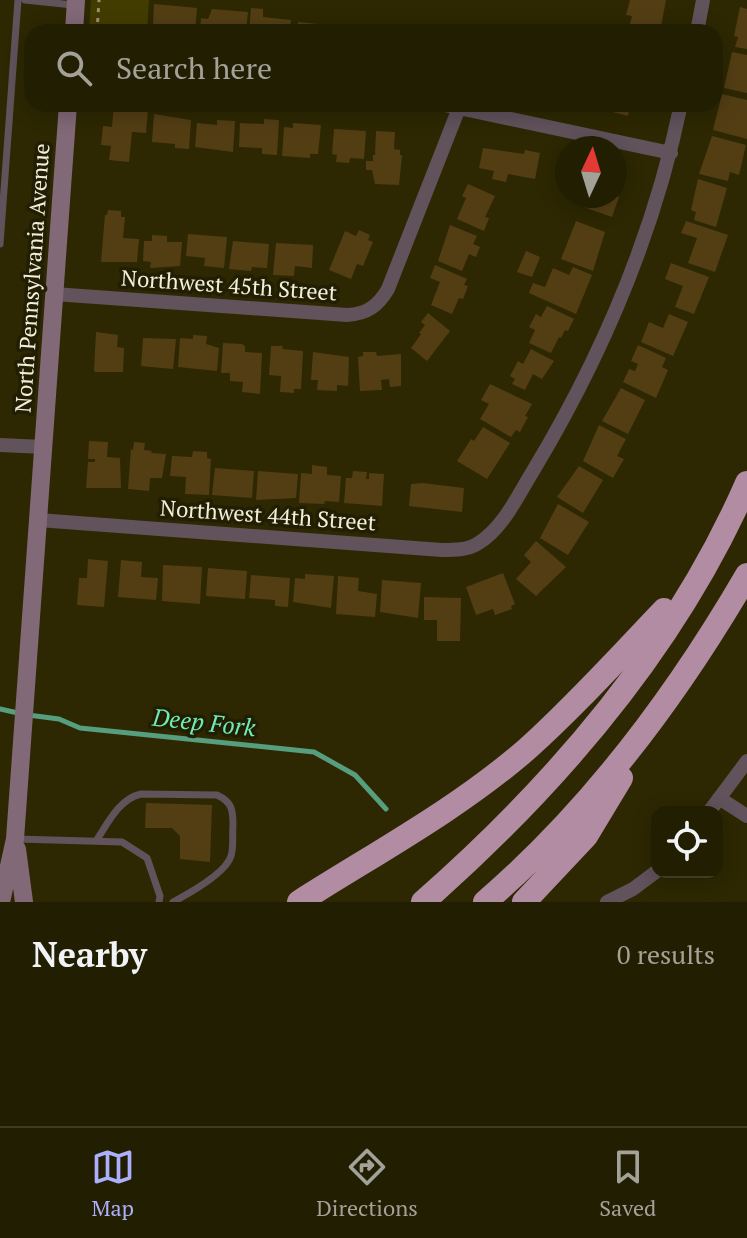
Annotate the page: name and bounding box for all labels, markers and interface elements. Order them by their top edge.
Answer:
search box [24,24,723,112]
icon: search [52,46,96,90]
text: Search here [116,48,272,88]
north arrow [555,136,627,208]
street label: North Pennsylvania Avenue [8,142,55,414]
street label: Northwest 45th Street [120,262,338,307]
street label: Northwest 44th Street [159,492,377,537]
water label: Deep Fork [150,701,258,743]
map controls [651,806,723,878]
button: locate [651,806,723,878]
text: Nearby [32,932,147,977]
text: 0 results [617,937,715,971]
tab: Map [91,1145,135,1222]
tab: Directions [316,1145,418,1222]
tab: Saved [599,1145,656,1222]

